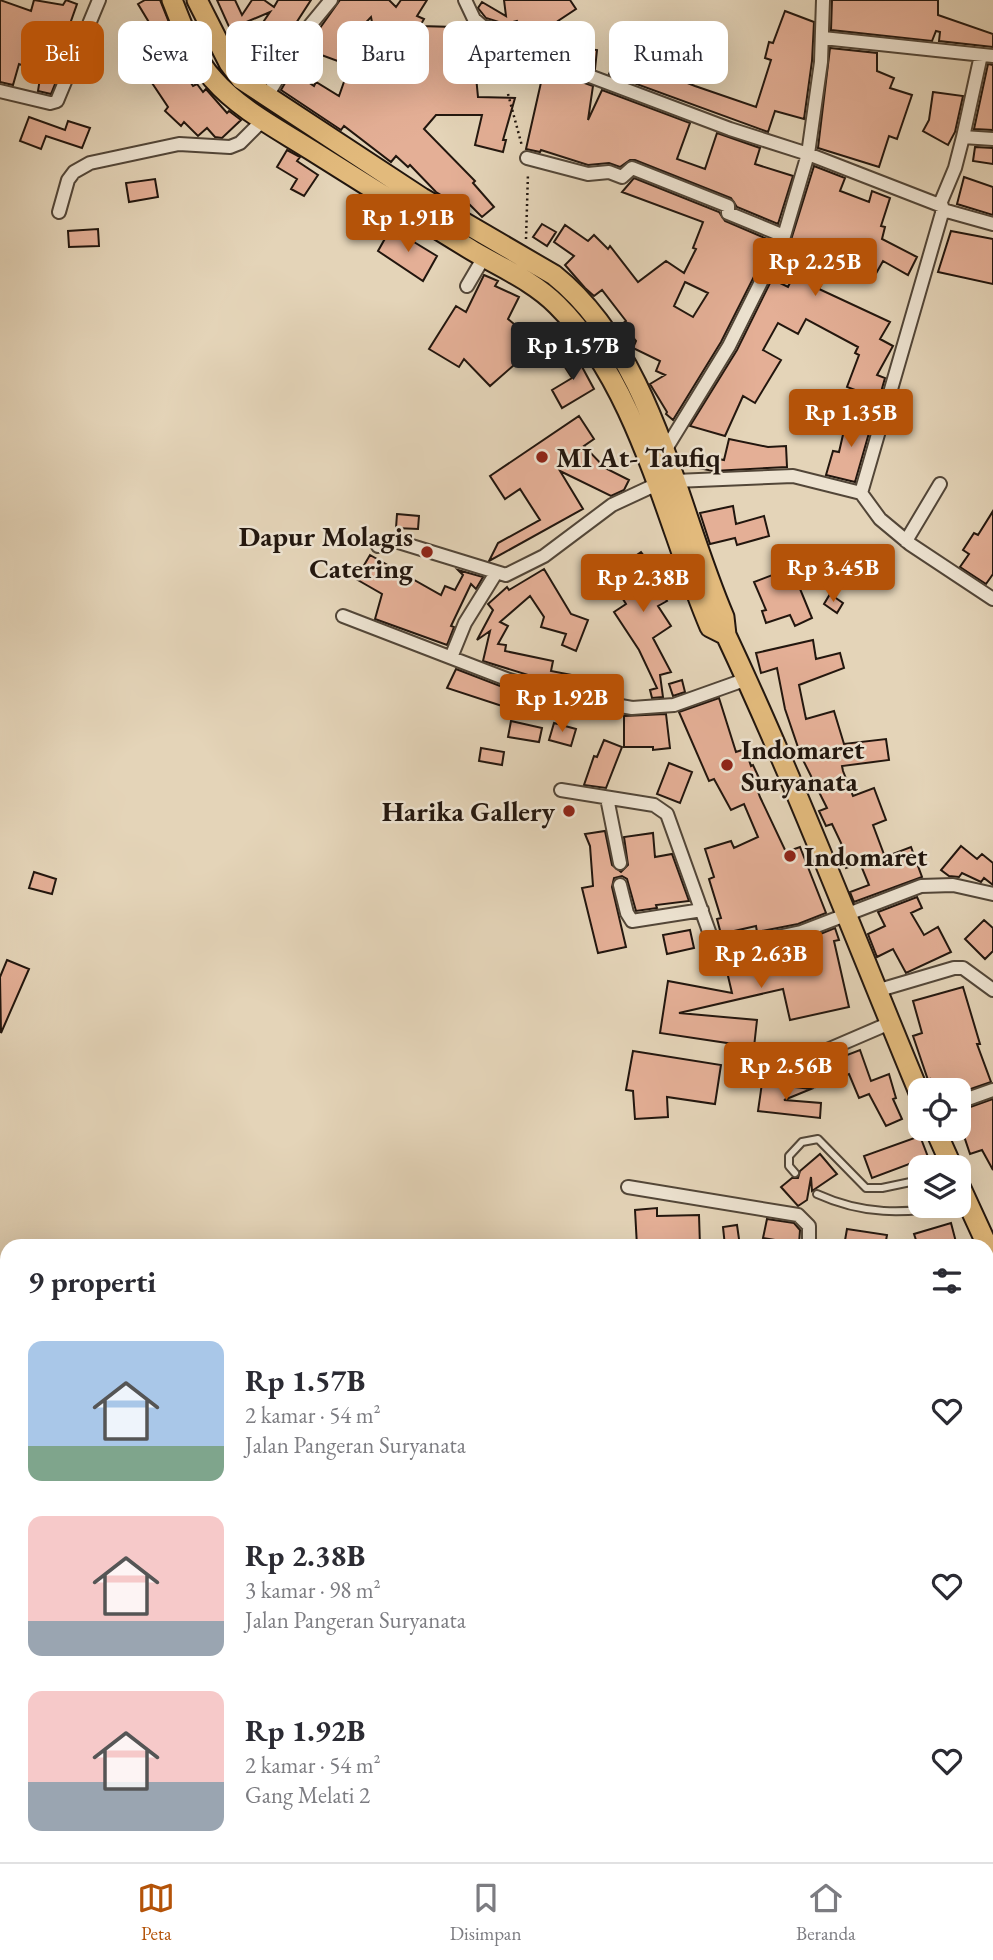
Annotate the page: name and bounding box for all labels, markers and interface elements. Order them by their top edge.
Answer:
chip: Beli [21,21,104,84]
chip: Sewa [118,21,212,84]
chip: Filter [226,21,323,84]
chip: Baru [337,21,429,84]
chip: Apartemen [443,21,595,84]
chip: Rumah [609,21,728,84]
pin: Rp 1.91B [336,194,480,254]
text: Rp 1.91B [362,202,454,232]
pin: Rp 2.25B [743,238,887,298]
text: Rp 2.25B [769,246,861,276]
pin: Rp 1.57B [501,322,645,382]
text: Rp 1.57B [527,330,619,360]
pin: Rp 1.35B [779,390,923,449]
text: Rp 1.35B [805,397,897,427]
place label: MI At- Taufiq [556,439,721,475]
marker: MI At- Taufiq [534,449,550,465]
place label: Dapur Molagis Catering [239,518,414,586]
marker: Dapur Molagis Catering [419,544,435,560]
pin: Rp 3.45B [761,544,905,604]
text: Rp 3.45B [787,552,879,582]
pin: Rp 2.38B [571,554,715,614]
text: Rp 2.38B [597,562,689,592]
pin: Rp 1.92B [490,674,634,734]
text: Rp 1.92B [516,682,608,712]
place label: Indomaret Suryanata [741,731,865,799]
marker: Indomaret Suryanata [719,757,735,773]
place label: Harika Gallery [382,793,556,829]
marker: Harika Gallery [561,803,577,819]
place label: Indomaret [804,838,928,874]
marker: Indomaret [782,848,798,864]
pin: Rp 2.63B [689,930,833,990]
text: Rp 2.63B [715,938,807,968]
pin: Rp 2.56B [714,1042,858,1102]
text: Rp 2.56B [740,1050,832,1080]
map controls [908,1078,971,1218]
button: locate [908,1078,971,1141]
button: layers [908,1155,971,1218]
text: 9 properti [28,1262,156,1301]
icon: filters [928,1262,966,1300]
text: Rp 1.57B [245,1361,365,1400]
icon: home [84,1369,168,1453]
icon: heart [928,1392,966,1430]
text: 2 kamar · 54 m² [245,1400,381,1430]
text: Jalan Pangeran Suryanata [245,1430,466,1460]
text: Rp 2.38B [245,1536,365,1575]
icon: home [84,1544,168,1628]
icon: heart [928,1567,966,1605]
text: 3 kamar · 98 m² [245,1575,381,1605]
text: Jalan Pangeran Suryanata [245,1605,466,1635]
text: Rp 1.92B [245,1711,365,1750]
icon: home [84,1719,168,1803]
icon: heart [928,1742,966,1780]
text: 2 kamar · 54 m² [245,1750,381,1780]
text: Gang Melati 2 [245,1780,370,1810]
tab: Peta [137,1879,175,1946]
tab: Disimpan [450,1879,521,1946]
tab: Beranda [796,1879,856,1946]

